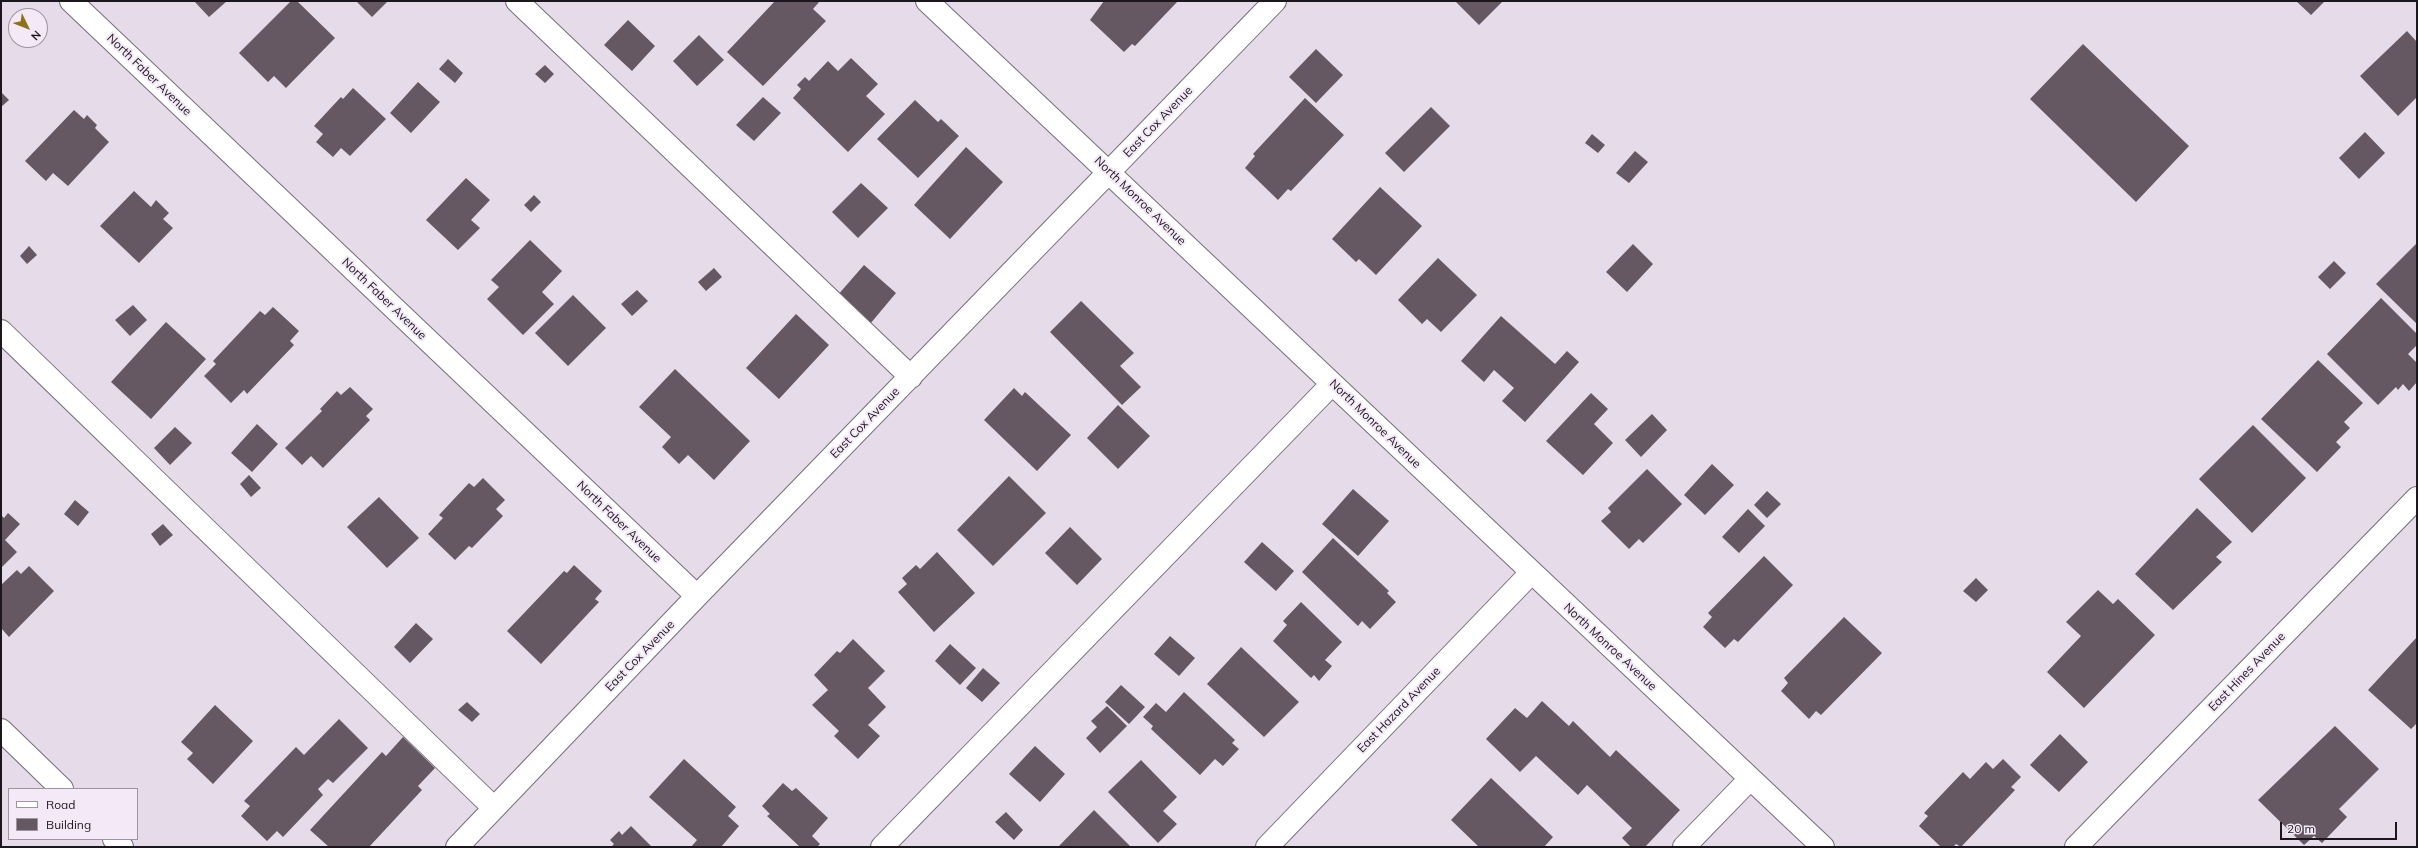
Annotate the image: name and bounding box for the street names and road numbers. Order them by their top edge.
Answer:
street label: North Faber Avenue [104,31,194,119]
street label: East Cox Avenue [1120,83,1196,161]
street label: North Monroe Avenue [1091,154,1189,248]
street label: North Faber Avenue [339,255,429,343]
street label: North Monroe Avenue [1326,377,1424,471]
street label: East Cox Avenue [827,384,903,462]
street label: North Faber Avenue [574,478,664,566]
street label: North Monroe Avenue [1561,600,1659,694]
street label: East Cox Avenue [602,617,678,695]
street label: East Hines Avenue [2206,630,2288,714]
street label: East Hazard Avenue [1354,664,1444,756]

